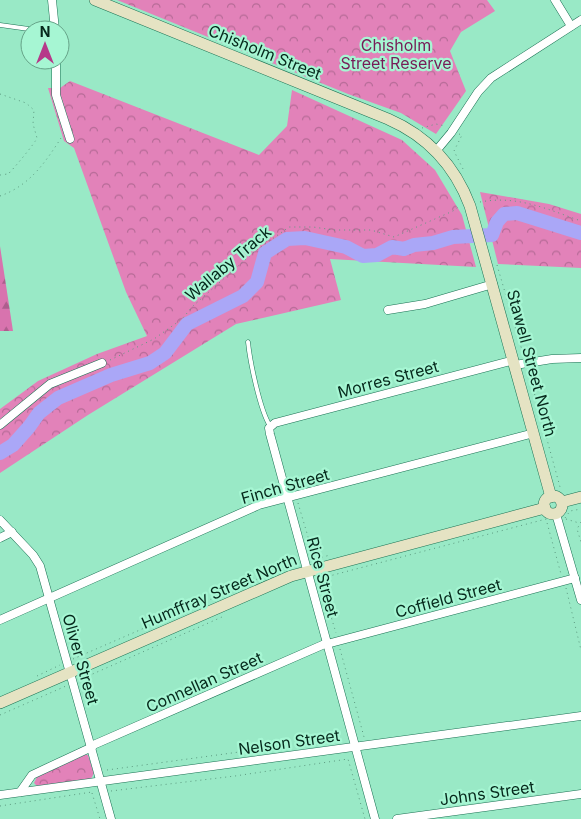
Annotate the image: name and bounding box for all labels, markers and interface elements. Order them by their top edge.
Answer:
north arrow [20,20,70,70]
street label: Chisholm Street [206,20,324,84]
text: N [40,23,50,40]
park label: Chisholm Street Reserve [340,35,452,73]
street label: Wallaby Track [181,221,275,305]
street label: Stawell Street North [503,287,561,439]
street label: Morres Street [335,356,441,402]
street label: Finch Street [238,464,332,508]
street label: Rice Street [303,535,343,619]
street label: Humffray Street North [138,549,300,633]
street label: Coffield Street [393,574,503,622]
street label: Oliver Street [58,611,104,707]
street label: Connellan Street [143,647,265,717]
street label: Nelson Street [237,725,341,759]
street label: Johns Street [438,776,536,810]

